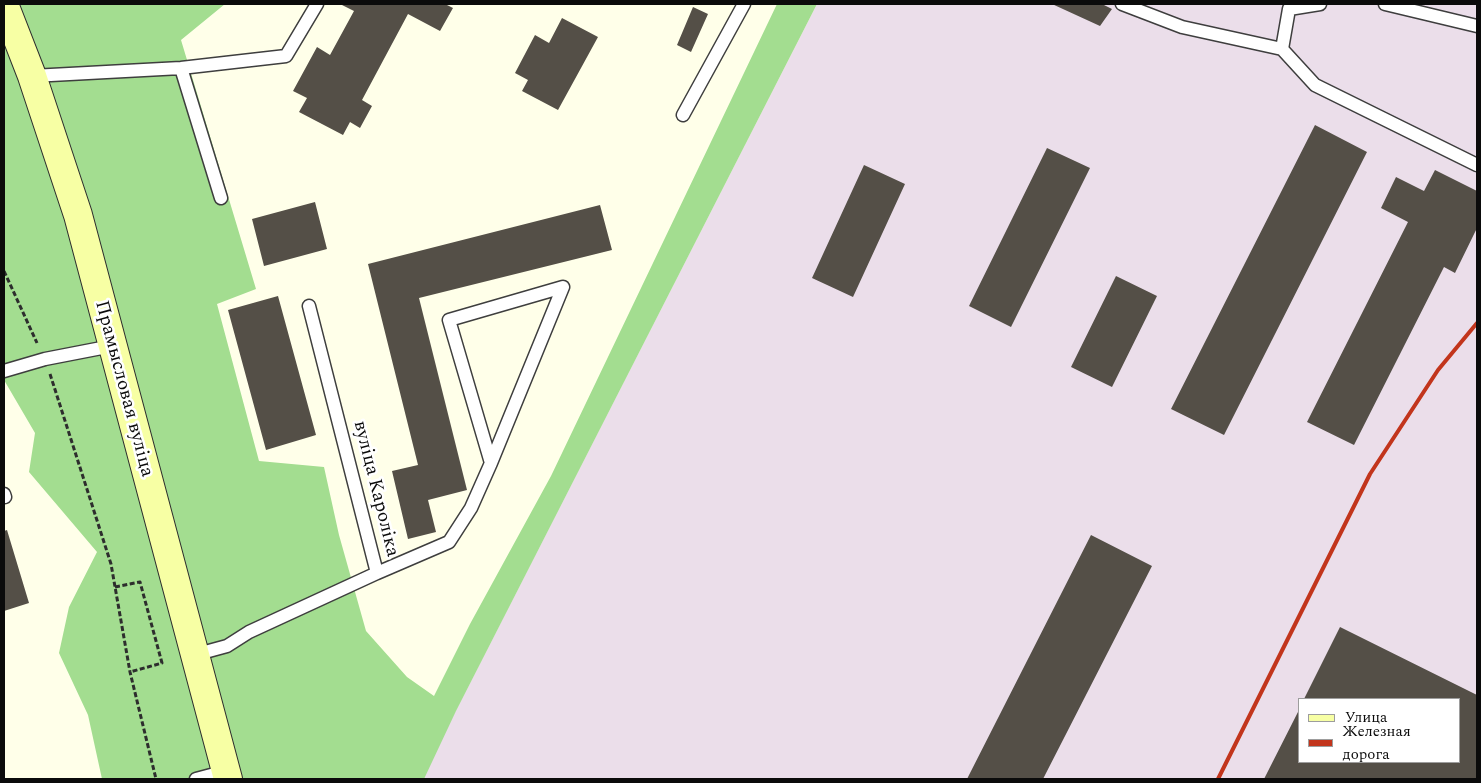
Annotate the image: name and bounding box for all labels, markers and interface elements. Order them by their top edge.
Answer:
street label: Прамысловая вуліца [88,298,158,480]
street label: вуліца Кароліка [347,419,403,559]
legend [1298,698,1461,763]
text: Улица [1345,706,1387,729]
text: Железная дорога [1343,720,1411,766]

